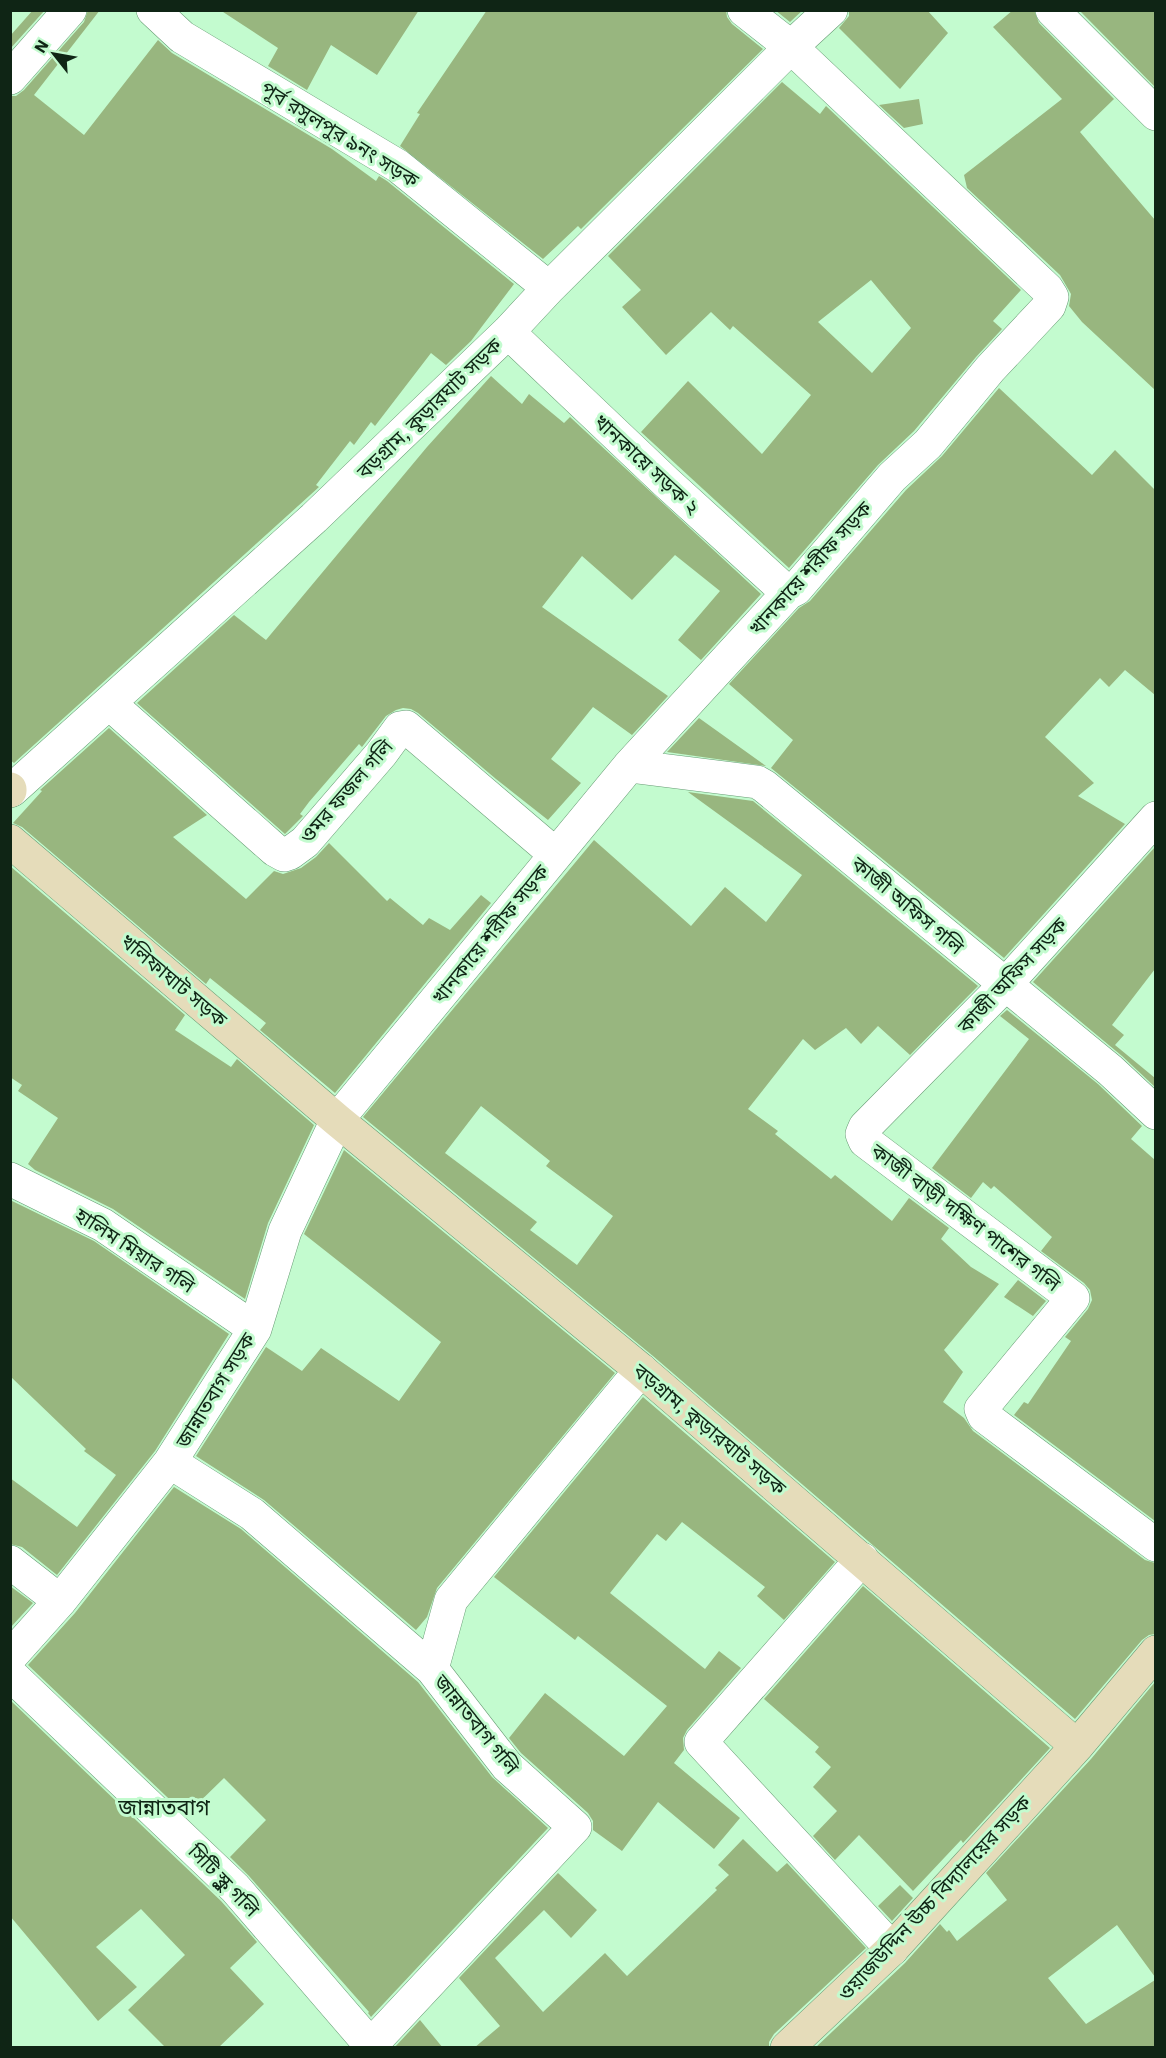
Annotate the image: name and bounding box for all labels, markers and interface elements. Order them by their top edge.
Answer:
north arrow [24,24,84,84]
text: N [30,36,53,56]
street label: পূর্ব রসুলপুর ৯নং সড়ক [256,75,425,194]
street label: বড়গ্রাম, কুড়ারঘাট সড়ক [350,331,508,485]
street label: খানকায়ে সড়ক ২ [588,408,706,520]
street label: খানকায়ে শরীফ সড়ক [743,495,878,641]
street label: ওমর ফজল গলি [293,733,399,849]
street label: কাজী অফিস গলি [845,849,970,960]
street label: খানকায়ে শরীফ সড়ক [426,858,555,1009]
street label: কাজী অফিস সড়ক [951,911,1073,1039]
street label: খলিফাঘাট সড়ক [115,927,234,1033]
street label: কাজী বাড়ী দক্ষিণ পাশের গলি [865,1136,1066,1297]
street label: হালিম মিয়ার গলি [69,1201,200,1299]
street label: জান্নাতবাগ সড়ক [168,1327,262,1453]
street label: বড়গ্রাম, কুড়ারঘাট সড়ক [627,1356,793,1501]
street label: জান্নাতবাগ গলি [428,1668,526,1780]
street label: ওয়াজউদ্দিন উচ্চ বিদ্যালয়ের সড়ক [831,1789,1037,2007]
district label: জান্নাতবাগ [117,1792,211,1821]
street label: সিটি স্কুল গলি [182,1837,266,1922]

